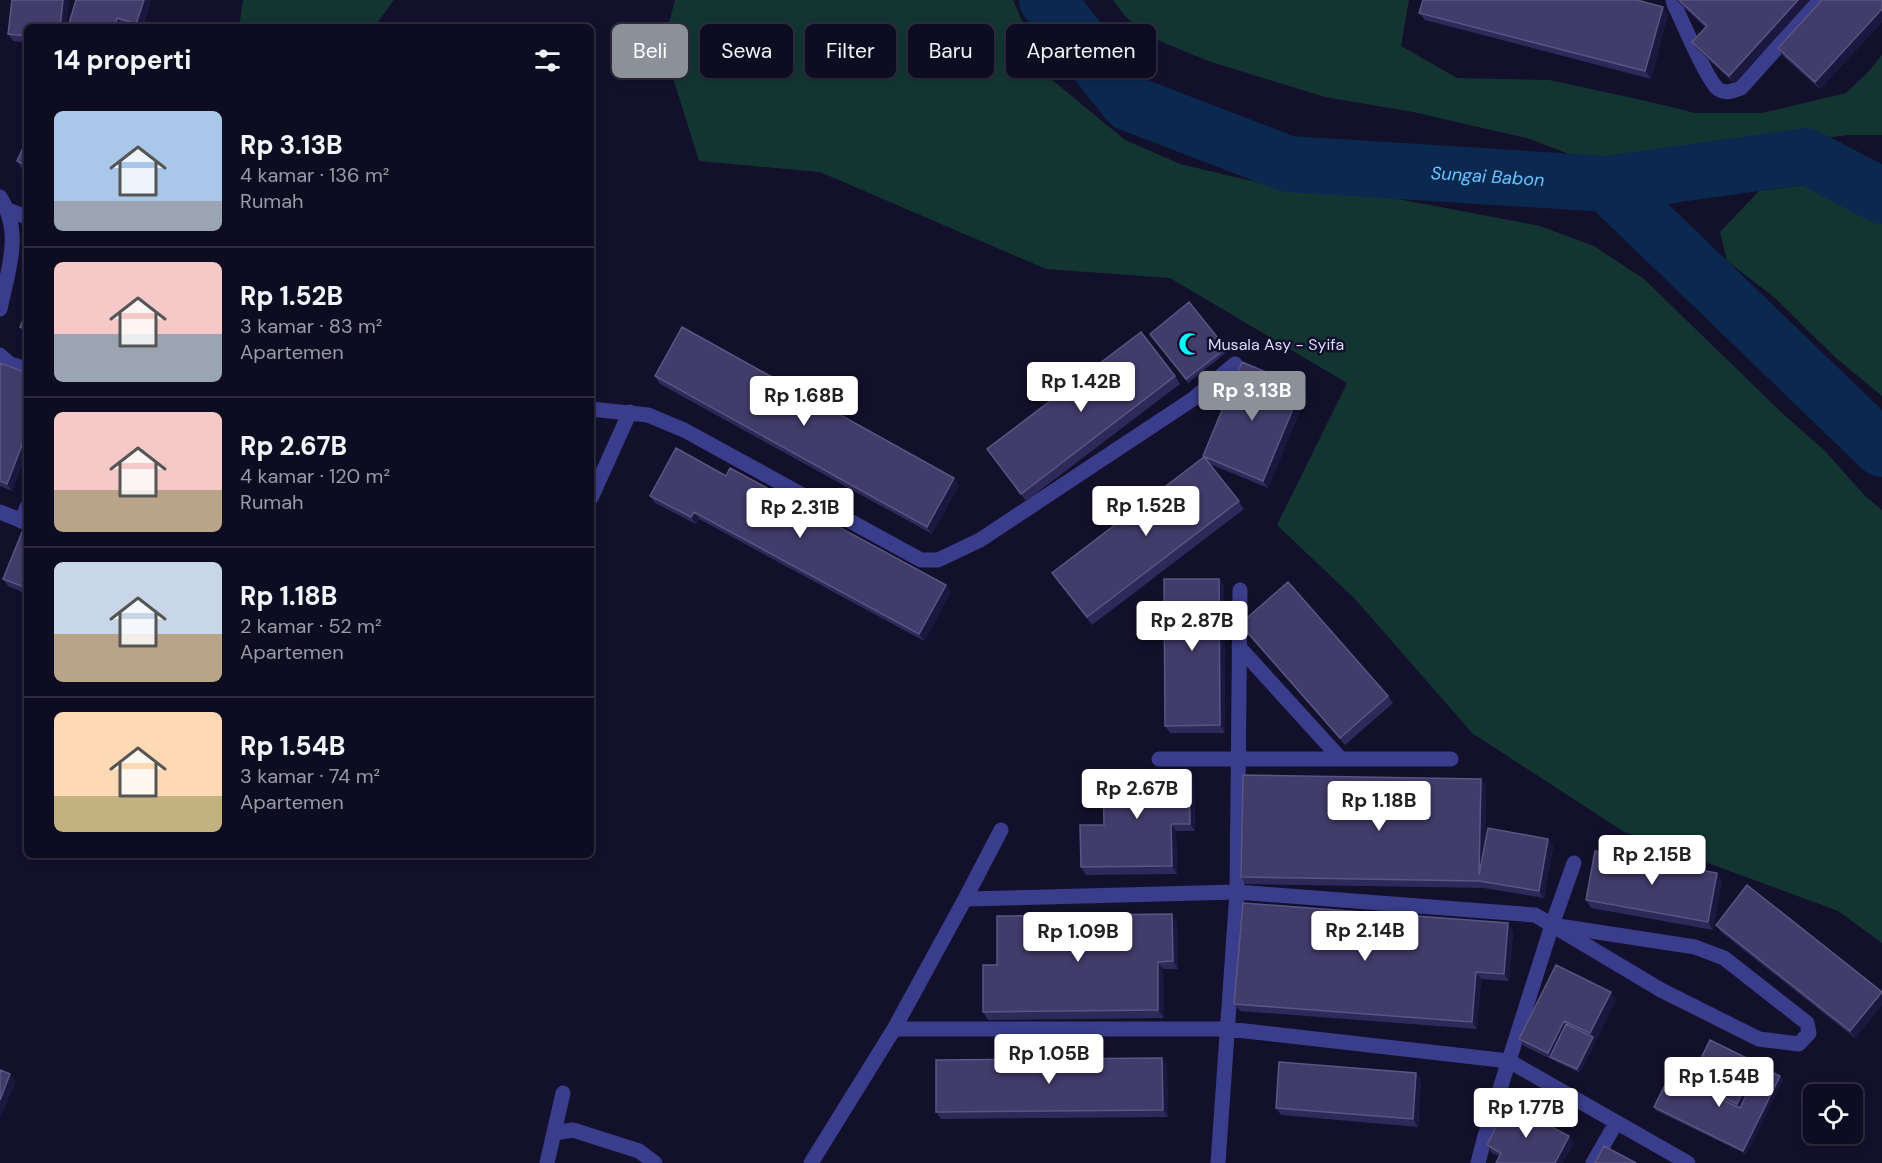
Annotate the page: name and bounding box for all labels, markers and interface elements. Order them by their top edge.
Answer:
chip: Beli [612,24,688,78]
chip: Sewa [700,24,793,78]
chip: Filter [805,24,896,78]
chip: Baru [908,24,994,78]
chip: Apartemen [1006,24,1156,78]
text: 14 properti [54,43,192,77]
icon: filters [531,44,564,77]
text: Rp 3.13B [240,128,343,162]
icon: home [102,135,174,207]
water label: Sungai Babon [1430,161,1545,192]
text: 4 kamar · 136 m² [240,162,389,188]
text: Rumah [240,188,304,214]
text: Rp 1.52B [240,279,343,313]
icon: home [102,286,174,358]
text: 3 kamar · 83 m² [240,313,382,339]
mosque icon: Musala Asy - Syifa [1177,331,1203,357]
place label: Musala Asy - Syifa [1208,334,1344,355]
text: Apartemen [240,339,344,365]
pin: Rp 1.42B [1019,362,1143,413]
text: Rp 1.42B [1041,368,1121,394]
pin: Rp 3.13B [1190,371,1314,422]
pin: Rp 1.68B [742,376,866,427]
text: Rp 3.13B [1213,377,1291,403]
text: Rp 1.68B [764,382,844,408]
text: Rp 2.67B [240,429,347,463]
icon: home [102,436,174,508]
text: 4 kamar · 120 m² [240,463,390,489]
pin: Rp 1.52B [1084,486,1208,537]
pin: Rp 2.31B [738,488,862,539]
text: Rumah [240,489,304,515]
text: Rp 1.52B [1106,492,1186,518]
text: Rp 2.31B [761,494,839,520]
text: Rp 1.18B [240,579,337,613]
icon: home [102,586,174,658]
pin: Rp 2.87B [1130,601,1254,652]
text: Rp 2.87B [1151,607,1233,633]
text: 2 kamar · 52 m² [240,613,382,639]
text: Apartemen [240,639,344,665]
text: Rp 1.54B [240,729,345,763]
icon: home [102,736,174,808]
text: 3 kamar · 74 m² [240,763,380,789]
pin: Rp 2.67B [1075,769,1199,820]
text: Rp 2.67B [1096,775,1178,801]
pin: Rp 1.18B [1317,781,1441,832]
text: Rp 1.18B [1342,787,1416,813]
text: Apartemen [240,789,344,815]
pin: Rp 2.15B [1590,835,1714,886]
text: Rp 2.15B [1613,841,1691,867]
pin: Rp 2.14B [1303,911,1427,962]
pin: Rp 1.09B [1016,912,1140,963]
text: Rp 2.14B [1325,917,1405,943]
text: Rp 1.09B [1037,918,1119,944]
pin: Rp 1.05B [987,1034,1111,1085]
text: Rp 1.05B [1008,1040,1090,1066]
pin: Rp 1.54B [1657,1057,1781,1108]
text: Rp 1.54B [1679,1063,1759,1089]
map controls [1803,1084,1863,1144]
button: locate [1803,1084,1863,1144]
pin: Rp 1.77B [1464,1088,1588,1139]
text: Rp 1.77B [1488,1094,1564,1120]

